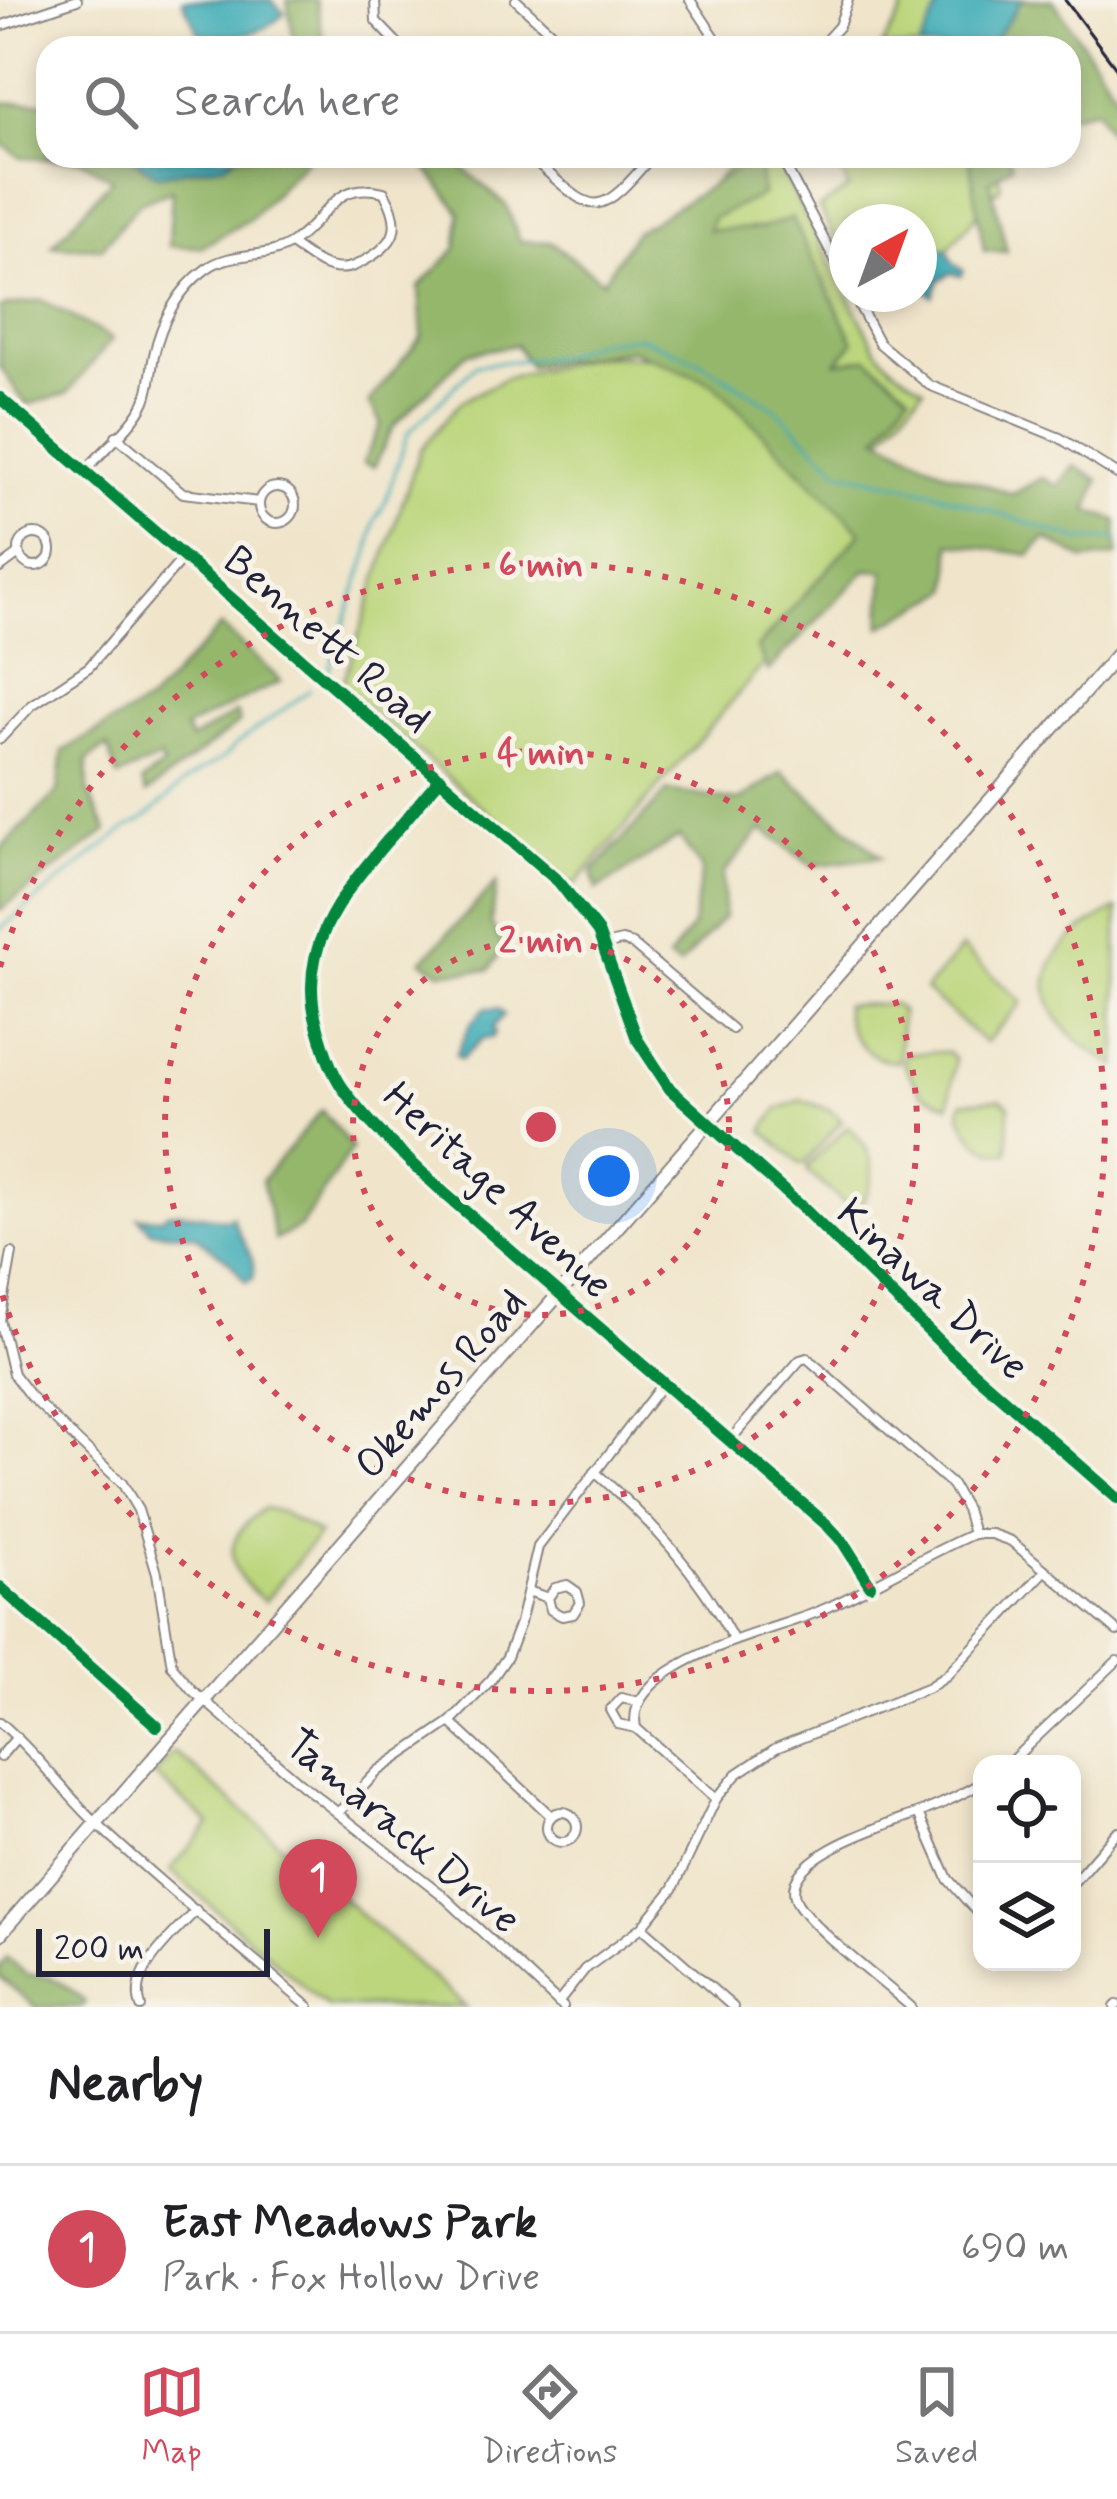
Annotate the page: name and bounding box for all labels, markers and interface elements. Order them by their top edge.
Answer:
search box [36,36,1081,168]
icon: search [78,69,144,135]
text: Search here [174,73,401,132]
north arrow [829,204,937,312]
street label: Bennett Road [211,535,443,747]
text: 6 min [498,543,584,590]
text: 4 min [497,731,585,778]
text: 2 min [499,919,583,966]
street label: Heritage Avenue [370,1071,623,1312]
centre of rings [520,1106,562,1148]
your location [579,1146,639,1206]
street label: Kinawa Drive [824,1187,1040,1394]
street label: Okemos Road [343,1277,540,1492]
street label: Tamarack Drive [272,1718,531,1948]
map controls [973,1755,1081,1971]
button: locate [973,1755,1081,1863]
pin: 1 [279,1839,357,1938]
button: layers [973,1863,1081,1971]
scale bar [36,1923,270,1976]
text: 200 m [54,1928,144,1972]
text: Nearby [48,2052,203,2118]
text: East Meadows Park [162,2194,537,2253]
text: 1 [78,2223,96,2274]
text: 690 m [961,2223,1069,2274]
text: Park · Fox Hollow Drive [162,2253,540,2304]
tab: Map [139,2359,205,2475]
tab: Directions [482,2359,618,2475]
tab: Saved [895,2359,978,2475]

